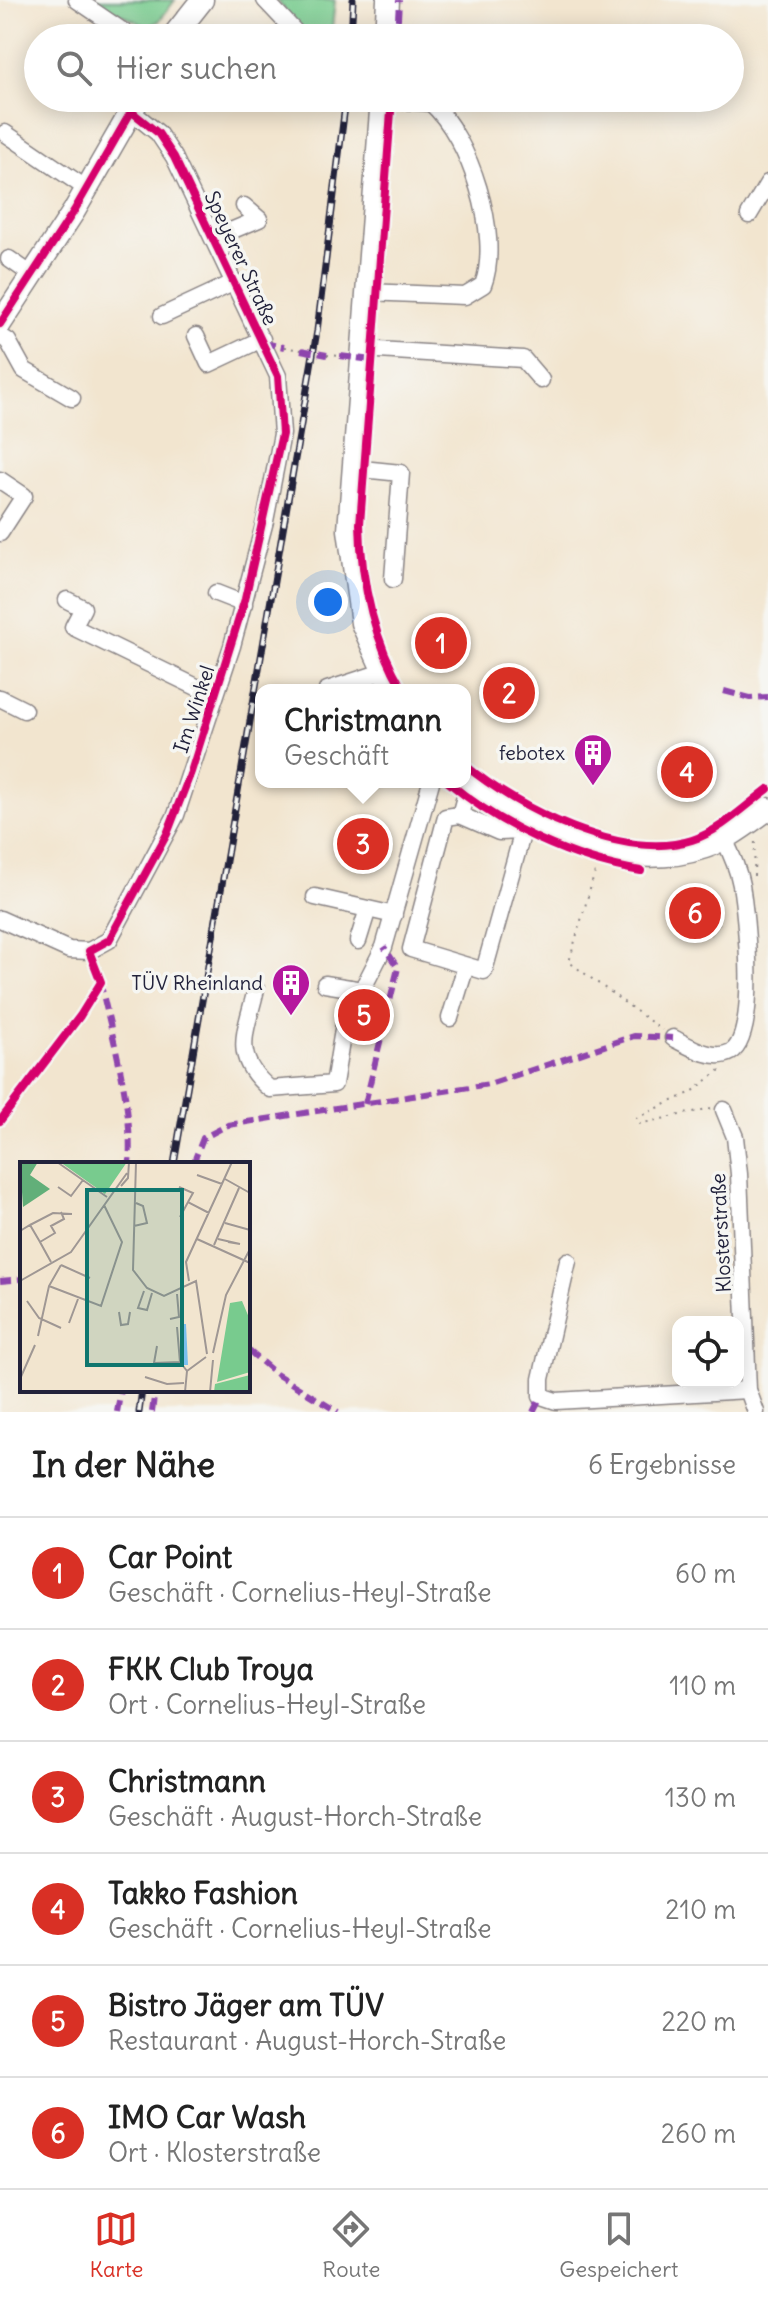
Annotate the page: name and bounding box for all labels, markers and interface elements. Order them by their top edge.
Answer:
search box [24,24,744,112]
icon: search [52,46,96,90]
text: Hier suchen [116,49,277,87]
street label: Speyerer Straße [199,187,283,329]
your location [308,582,348,622]
pin: 1 [415,613,467,673]
street label: Im Winkel [168,662,219,756]
pin: 2 [483,663,535,723]
popup [255,684,471,788]
text: Christmann [284,701,442,739]
building icon: febotex [572,732,614,787]
text: Geschäft [284,739,389,772]
place label: febotex [499,740,565,765]
pin: 4 [661,742,713,802]
pin: 3 [337,814,389,874]
pin: 6 [669,883,721,943]
building icon: TÜV Rheinland [270,962,312,1017]
place label: TÜV Rheinland [131,970,263,995]
pin: 5 [338,985,390,1045]
inset map [20,1162,250,1392]
street label: Klosterstraße [705,1173,736,1293]
map controls [672,1316,744,1388]
button: locate [672,1316,744,1388]
text: In der Nähe [32,1443,215,1486]
text: 6 Ergebnisse [588,1448,736,1481]
text: Car Point [108,1538,232,1576]
text: 1 [53,1557,63,1590]
text: 60 m [675,1557,736,1590]
text: Geschäft · Cornelius-Heyl-Straße [108,1576,491,1609]
text: FKK Club Troya [108,1650,314,1688]
text: 2 [51,1669,65,1702]
text: 110 m [669,1669,736,1702]
text: Ort · Cornelius-Heyl-Straße [108,1688,426,1721]
text: Christmann [108,1762,266,1800]
text: 3 [51,1781,65,1814]
text: 130 m [665,1781,736,1814]
text: Geschäft · August-Horch-Straße [108,1800,482,1833]
text: Takko Fashion [108,1874,298,1912]
text: 4 [50,1893,66,1926]
text: 210 m [665,1893,736,1926]
text: Geschäft · Cornelius-Heyl-Straße [108,1912,491,1945]
text: Bistro Jäger am TÜV [108,1986,384,2024]
text: 5 [51,2005,65,2038]
text: 220 m [661,2005,736,2038]
text: Restaurant · August-Horch-Straße [108,2024,506,2057]
text: IMO Car Wash [108,2098,306,2136]
text: 6 [50,2117,66,2150]
text: 260 m [661,2117,736,2150]
text: Ort · Klosterstraße [108,2136,321,2169]
tab: Karte [89,2207,143,2283]
tab: Route [322,2207,380,2283]
tab: Gespeichert [559,2207,679,2283]

